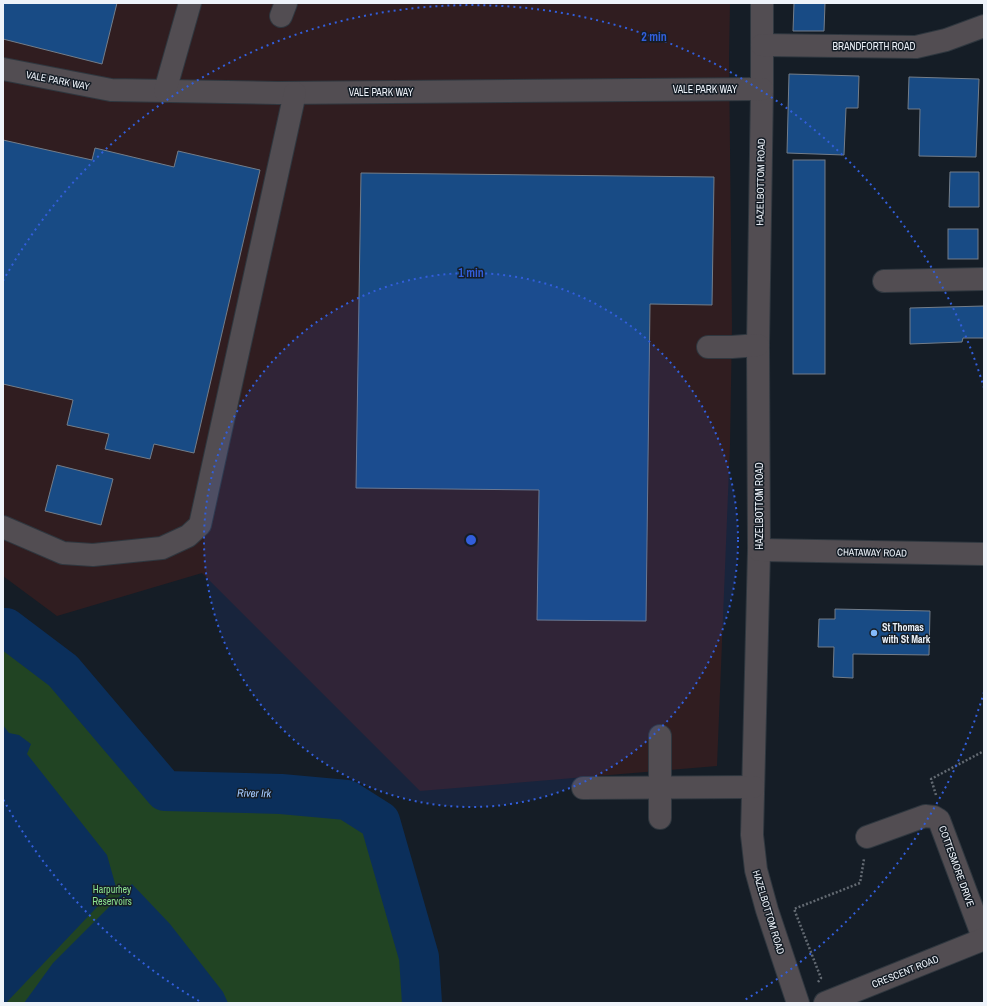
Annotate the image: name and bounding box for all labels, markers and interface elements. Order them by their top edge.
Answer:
text: 2 min [641,29,667,45]
street label: BRANDFORTH ROAD [833,40,915,53]
street label: VALE PARK WAY [25,68,91,93]
street label: VALE PARK WAY [673,83,738,96]
street label: VALE PARK WAY [349,86,414,99]
street label: HAZELBOTTOM ROAD [753,138,768,226]
text: 1 min [458,265,484,281]
street label: HAZELBOTTOM ROAD [753,462,766,550]
centre of rings [464,533,478,547]
street label: CHATAWAY ROAD [837,545,907,560]
place label: St Thomas with St Mark [882,621,931,646]
marker: St Thomas with St Mark [869,628,879,638]
water label: River Irk [237,786,272,800]
street label: COTTESMORE DRIVE [936,824,977,908]
street label: HAZELBOTTOM ROAD [750,868,788,956]
park label: Harpurhey Reservoirs [92,883,132,908]
street label: CRESCENT ROAD [870,952,941,991]

